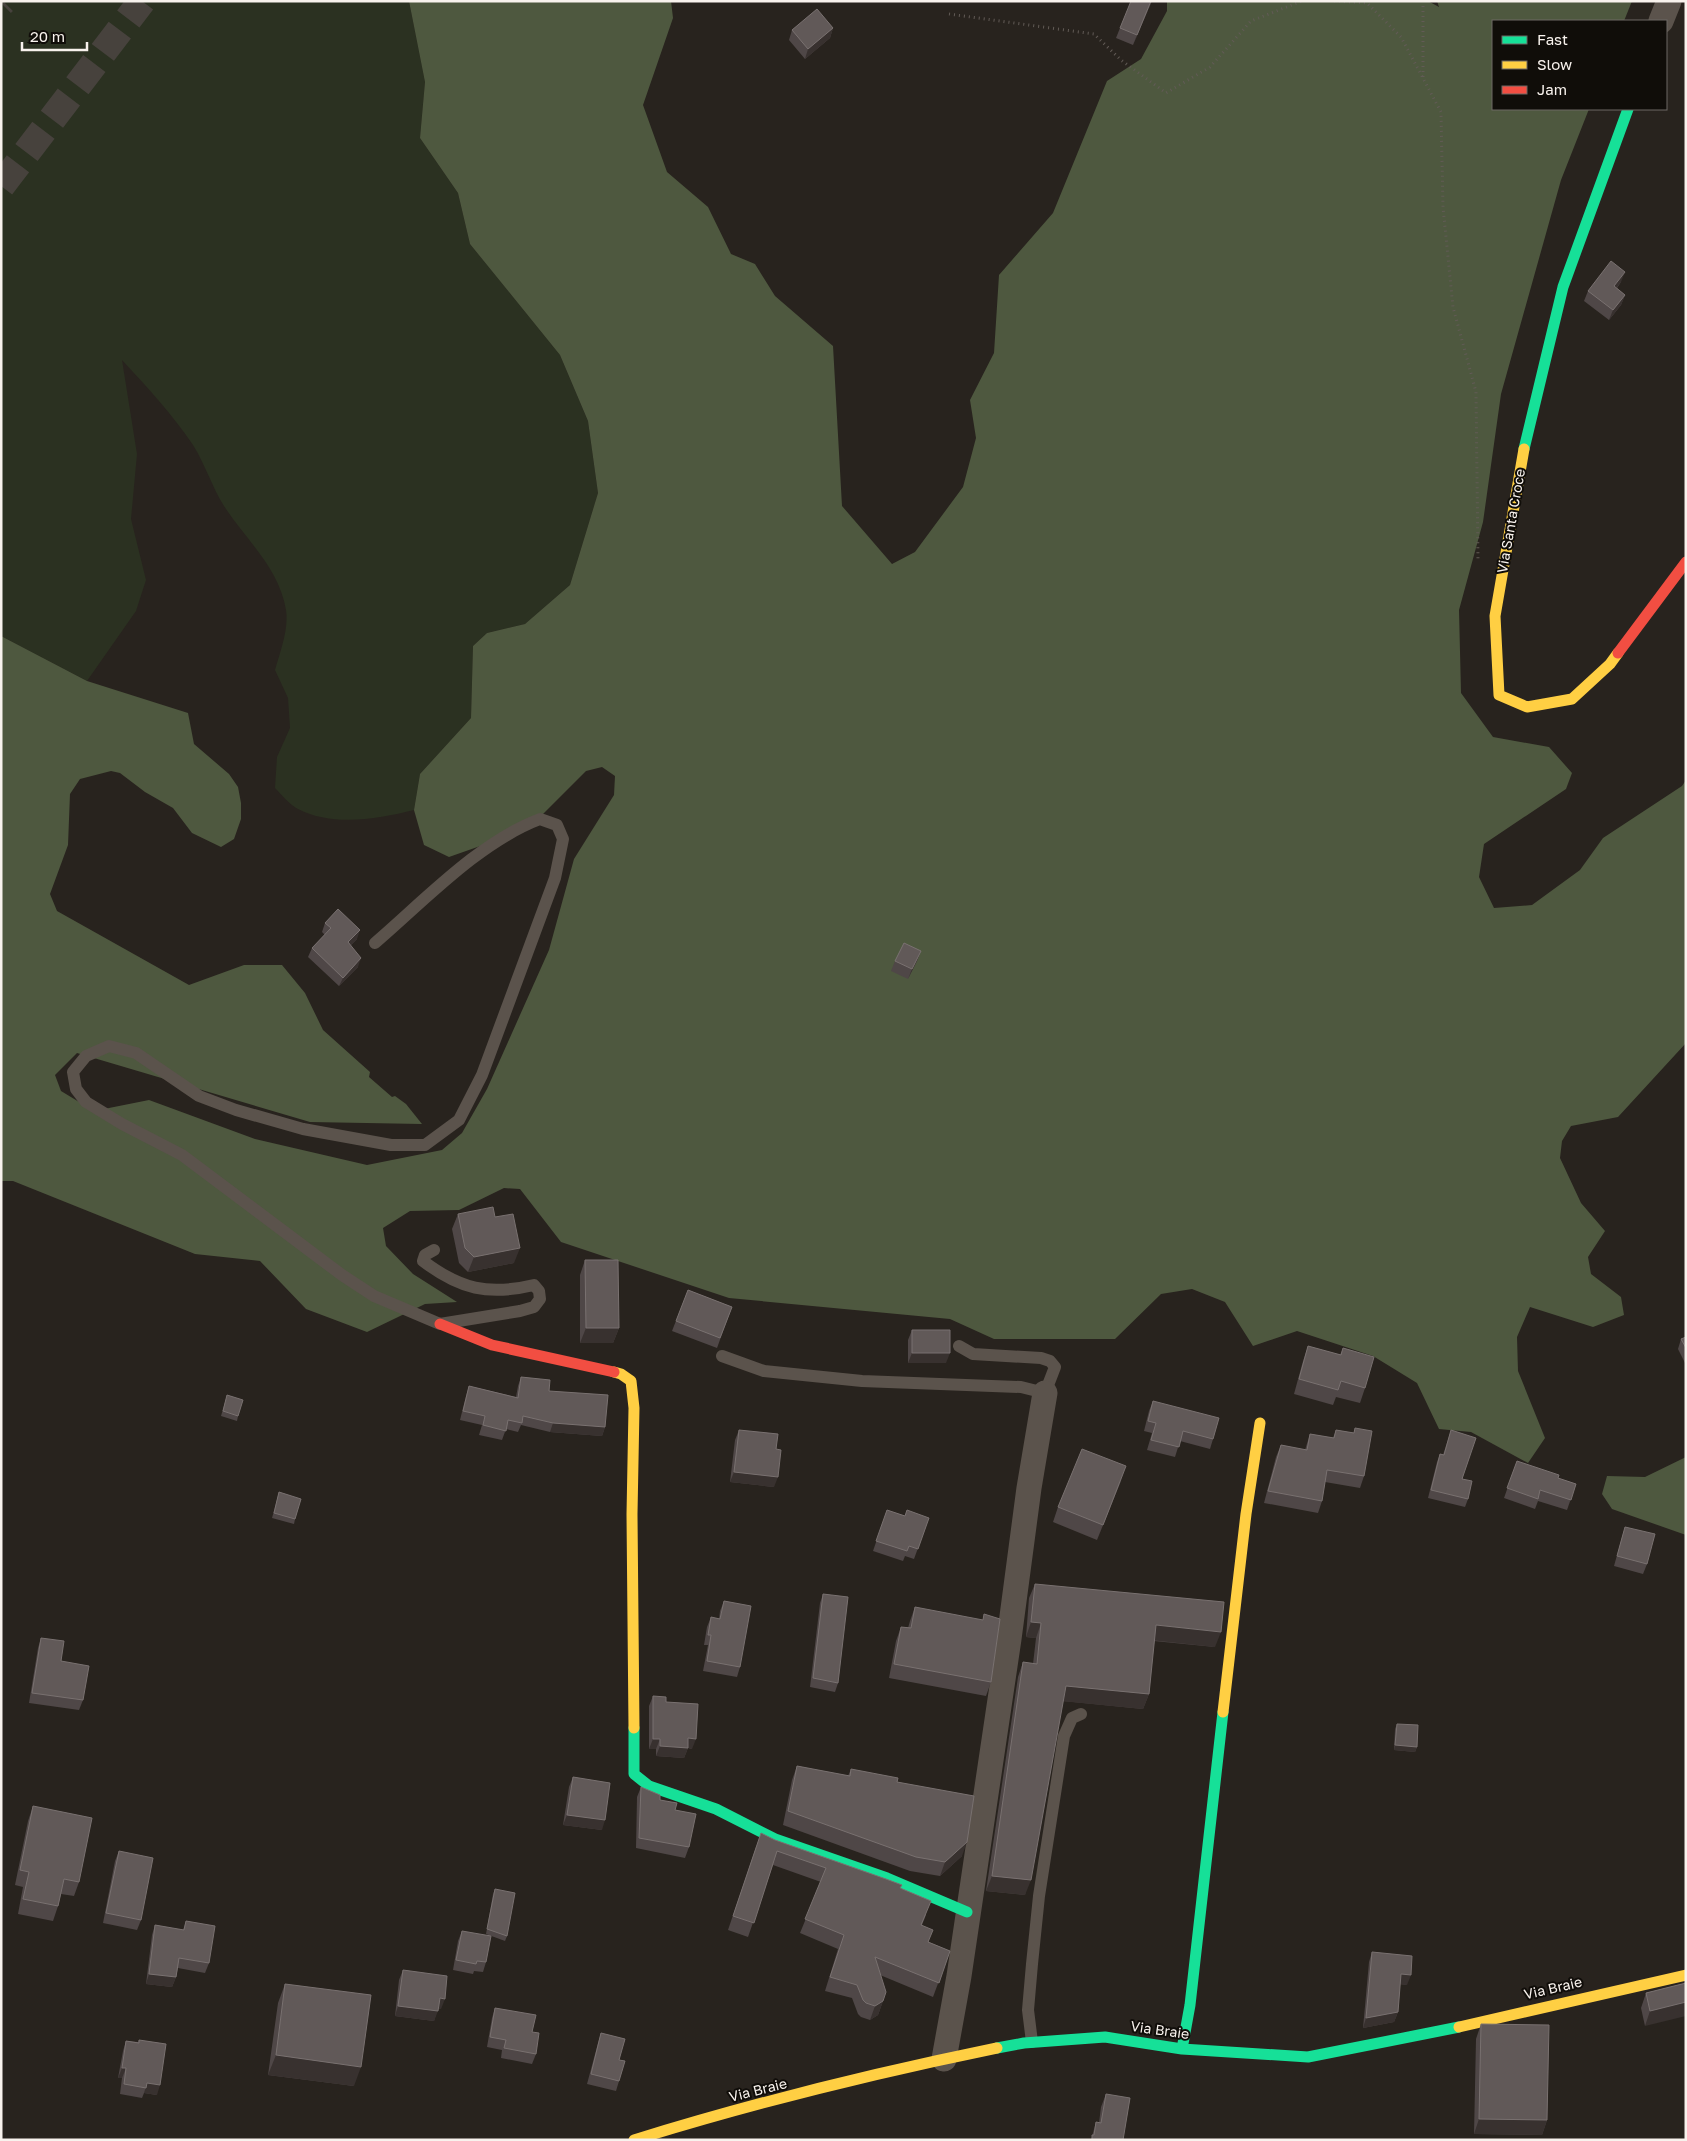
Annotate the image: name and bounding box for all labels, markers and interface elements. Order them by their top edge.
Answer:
scale bar [22,20,88,52]
legend [1492,20,1667,110]
text: 20 m [30,27,65,45]
text: Fast [1537,30,1568,48]
text: Slow [1537,55,1572,73]
text: Jam [1537,80,1567,98]
street label: Via Santa Croce [1493,467,1528,575]
street label: Via Braie [1522,1973,1584,2002]
street label: Via Braie [1130,2017,1190,2042]
street label: Via Braie [727,2074,789,2105]

